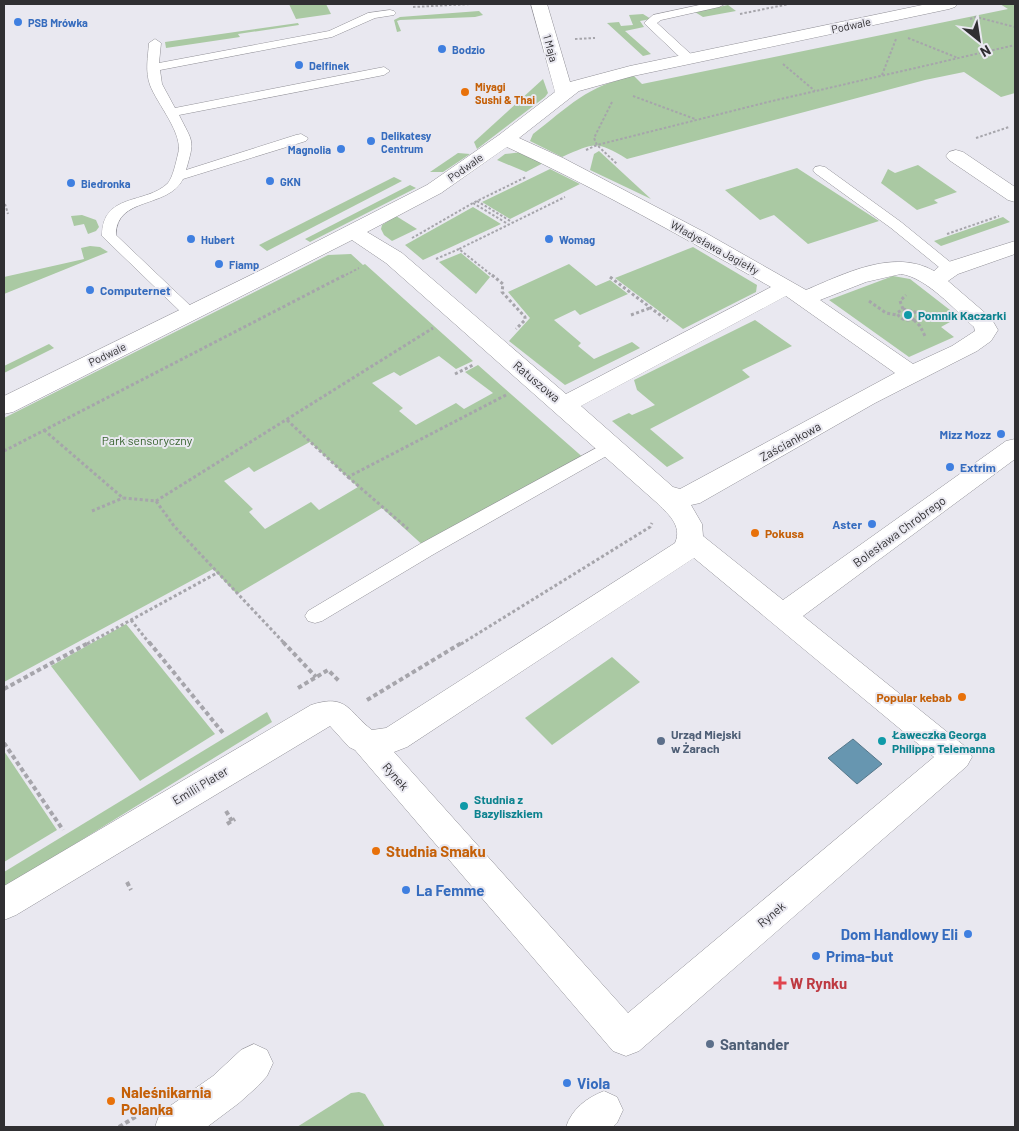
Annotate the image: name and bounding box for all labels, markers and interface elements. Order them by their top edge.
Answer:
street label: Podwale [830,14,872,36]
north arrow [954,15,1004,65]
marker: PSB Mrówka [12,16,24,28]
place label: PSB Mrówka [28,16,88,29]
street label: 1 Maja [541,33,561,63]
text: N [977,42,994,61]
marker: Bodzio [436,43,448,55]
place label: Bodzio [452,43,485,56]
marker: Delfinek [293,59,305,71]
place label: Delfinek [309,59,350,72]
place label: Miyagi Sushi & Thai [475,80,535,106]
marker: Miyagi Sushi & Thai [459,86,471,98]
place label: Delikatesy Centrum [381,129,432,155]
marker: Delikatesy Centrum [365,135,377,147]
place label: Magnolia [288,143,331,156]
marker: Magnolia [335,143,347,155]
street label: Podwale [445,150,485,184]
marker: GKN [264,175,276,187]
place label: GKN [280,175,301,188]
marker: Biedronka [65,177,77,189]
place label: Biedronka [81,177,131,190]
street label: Władysława Jagiełły [668,217,762,277]
marker: Hubert [185,233,197,245]
place label: Hubert [201,233,235,246]
marker: Womag [543,233,555,245]
place label: Womag [559,233,595,246]
marker: Fiamp [213,258,225,270]
place label: Fiamp [229,258,259,271]
place label: Computernet [100,283,171,297]
marker: Computernet [84,284,96,296]
place label: Pomnik Kaczarki [918,308,1006,322]
marker: Pomnik Kaczarki [902,309,914,321]
street label: Podwale [86,339,128,369]
street label: Ratuszowa [511,358,563,404]
street label: Zaściankowa [757,419,823,463]
place label: Mizz Mozz [940,427,991,441]
marker: Mizz Mozz [995,428,1007,440]
park label: Park sensoryczny [102,433,193,447]
place label: Extrim [960,460,996,474]
marker: Extrim [944,461,956,473]
street label: Bolesława Chrobrego [850,493,948,569]
place label: Aster [832,517,862,531]
marker: Aster [866,518,878,530]
place label: Pokusa [765,526,804,540]
marker: Pokusa [749,527,761,539]
place label: Popular kebab [877,690,952,704]
marker: Popular kebab [956,691,968,703]
place label: Urząd Miejski w Żarach [671,727,741,755]
place label: Ławeczka Georga Philippa Telemanna [891,727,995,755]
marker: Urząd Miejski w Żarach [655,735,667,747]
marker: Ławeczka Georga Philippa Telemanna [876,735,888,747]
street label: Rynek [380,759,412,793]
street label: Emilii Plater [170,763,231,807]
place label: Studnia z Bazyliszkiem [474,792,543,820]
marker: Studnia z Bazyliszkiem [458,800,470,812]
place label: Studnia Smaku [386,842,486,860]
marker: Studnia Smaku [370,845,382,857]
place label: La Femme [416,881,484,899]
marker: La Femme [400,884,412,896]
street label: Rynek [754,898,788,930]
place label: Dom Handlowy Eli [841,925,958,943]
marker: Dom Handlowy Eli [962,928,974,940]
place label: Prima-but [826,947,894,965]
marker: Prima-but [810,950,822,962]
place label: W Rynku [790,974,847,992]
marker: W Rynku [774,977,786,989]
place label: Santander [720,1035,789,1053]
marker: Santander [704,1038,716,1050]
place label: Viola [577,1074,610,1092]
marker: Viola [561,1077,573,1089]
place label: Naleśnikarnia Polanka [121,1083,212,1118]
marker: Naleśnikarnia Polanka [105,1095,117,1107]

